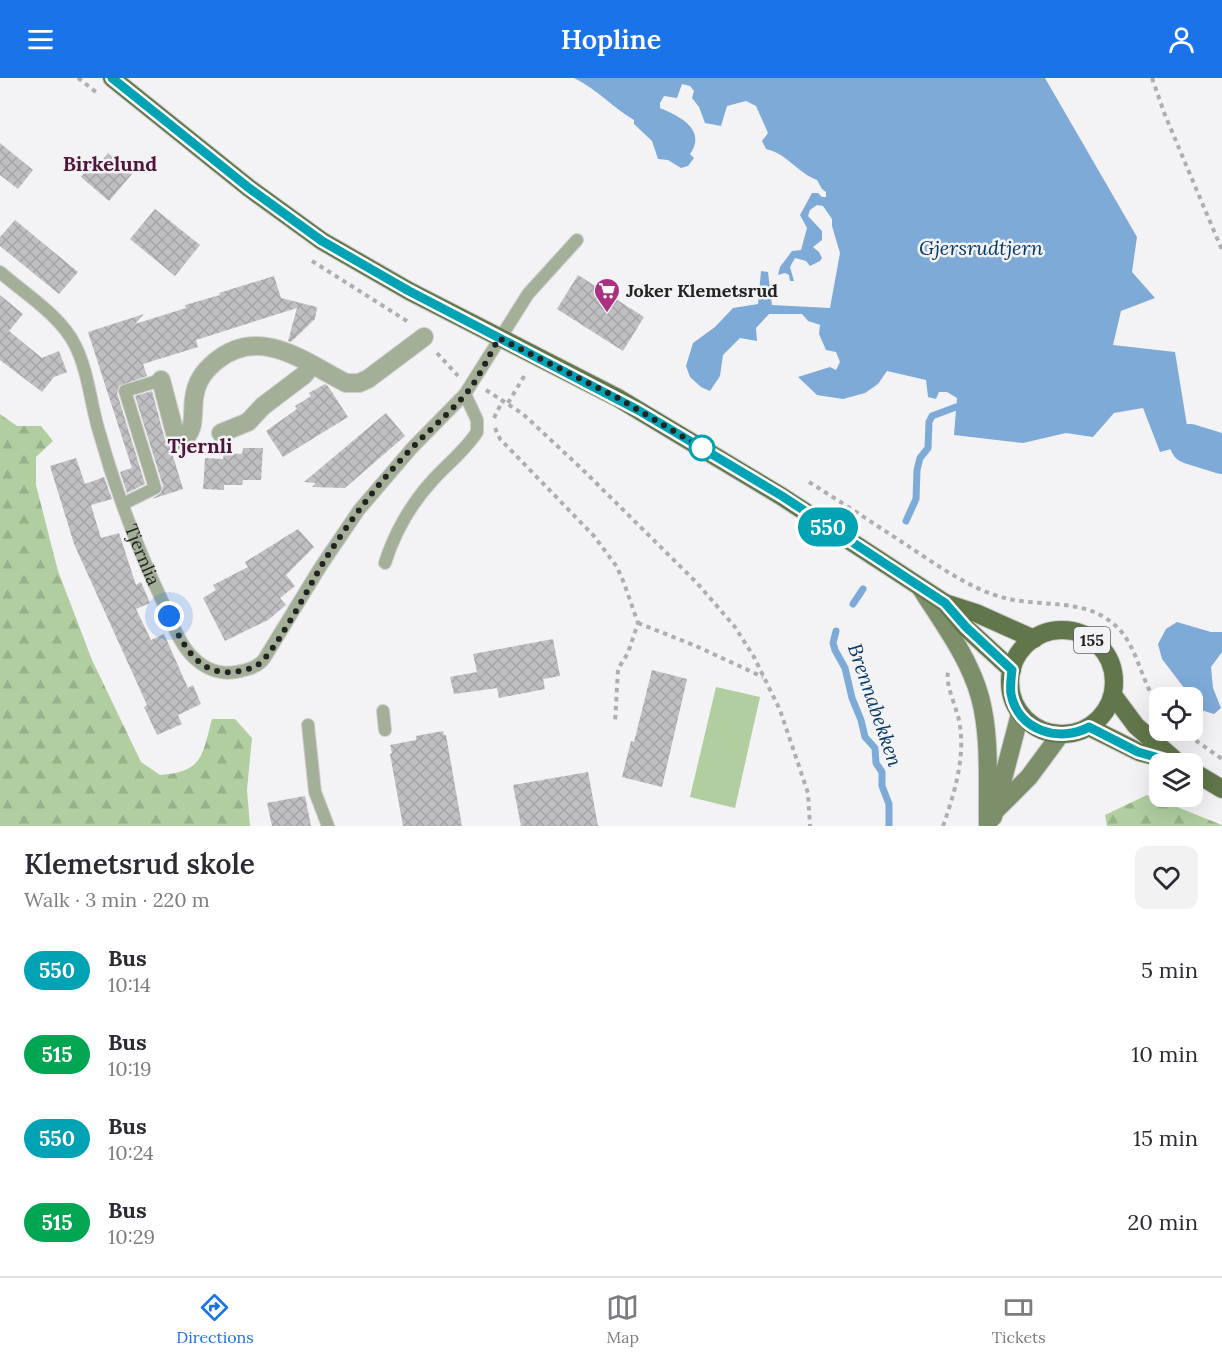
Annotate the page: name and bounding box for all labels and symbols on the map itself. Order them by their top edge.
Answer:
district label: Birkelund [63,151,157,176]
water label: Gjersrudtjern [919,235,1044,260]
supermarket icon: Joker Klemetsrud [592,276,622,314]
place label: Joker Klemetsrud [626,279,778,302]
district label: Tjernli [168,433,233,458]
unlabelled marker [689,435,715,461]
line badge: 550 [794,508,862,546]
street label: Tjernlia [120,521,166,589]
your location [154,601,184,631]
road number: 155 [1074,627,1110,653]
water label: Brennabekken [843,640,908,770]

